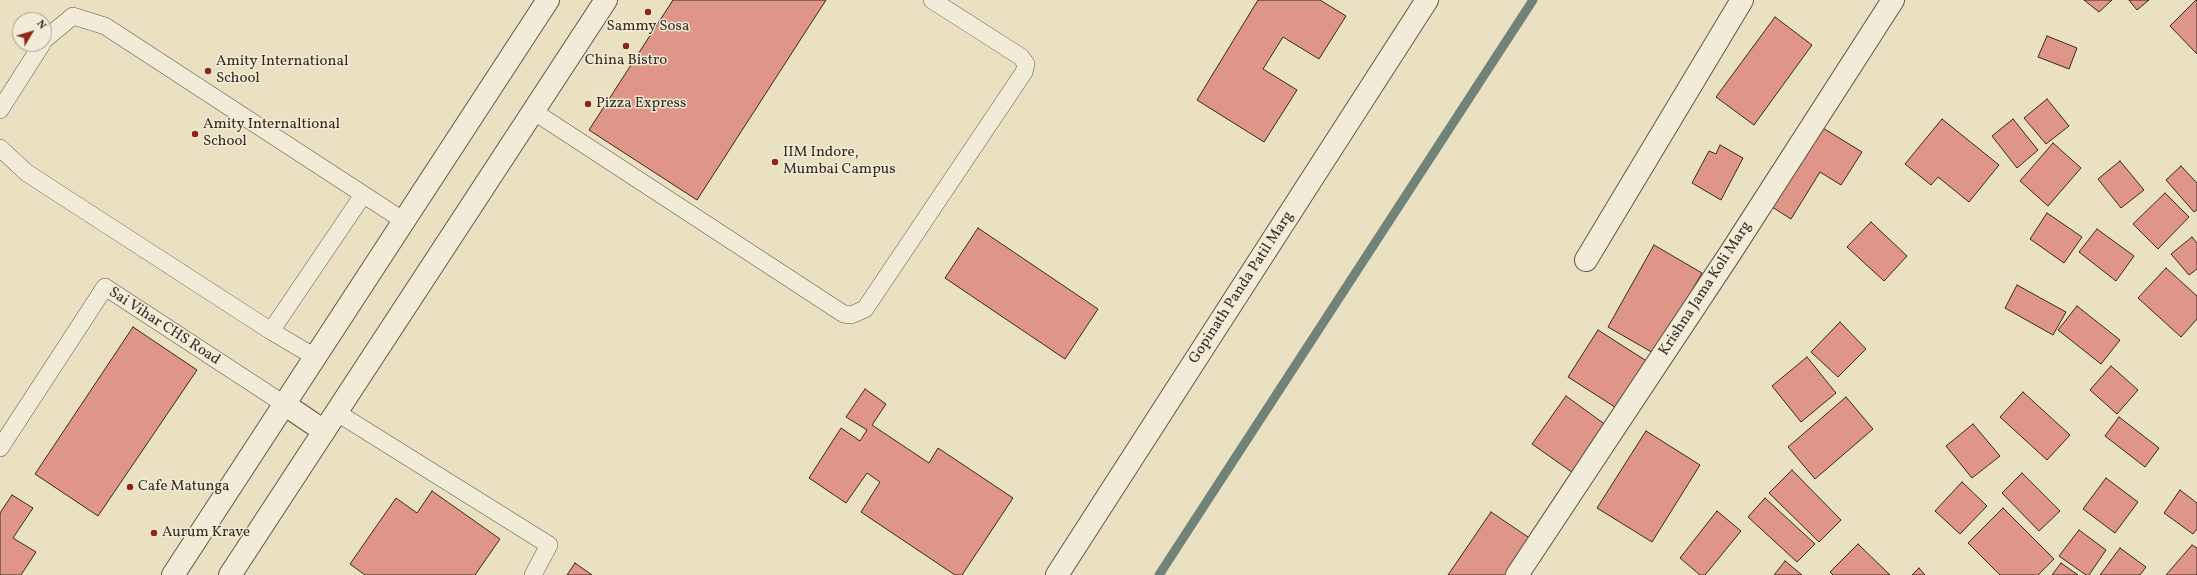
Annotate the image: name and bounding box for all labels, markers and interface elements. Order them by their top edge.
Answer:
marker: Sammy Sosa [643,7,653,17]
north arrow [12,12,52,52]
text: N [33,17,49,33]
place label: Sammy Sosa [607,18,689,36]
marker: China Bistro [621,41,631,51]
place label: China Bistro [585,52,667,70]
place label: Amity International School [216,53,348,88]
marker: Amity International School [203,66,213,76]
place label: Pizza Express [596,95,686,113]
marker: Pizza Express [583,99,593,109]
place label: Amity Internaltional School [203,116,340,151]
marker: Amity Internaltional School [190,129,200,139]
place label: IIM Indore, Mumbai Campus [783,144,896,179]
marker: IIM Indore, Mumbai Campus [770,157,780,167]
street label: Gopinath Panda Patil Marg [1186,208,1298,368]
street label: Krishna Jama Koli Marg [1656,218,1756,360]
street label: Sai Vihar CHS Road [105,284,223,370]
place label: Cafe Matunga [138,478,230,496]
marker: Cafe Matunga [125,482,135,492]
place label: Aurum Krave [162,524,250,542]
marker: Aurum Krave [149,528,159,538]

